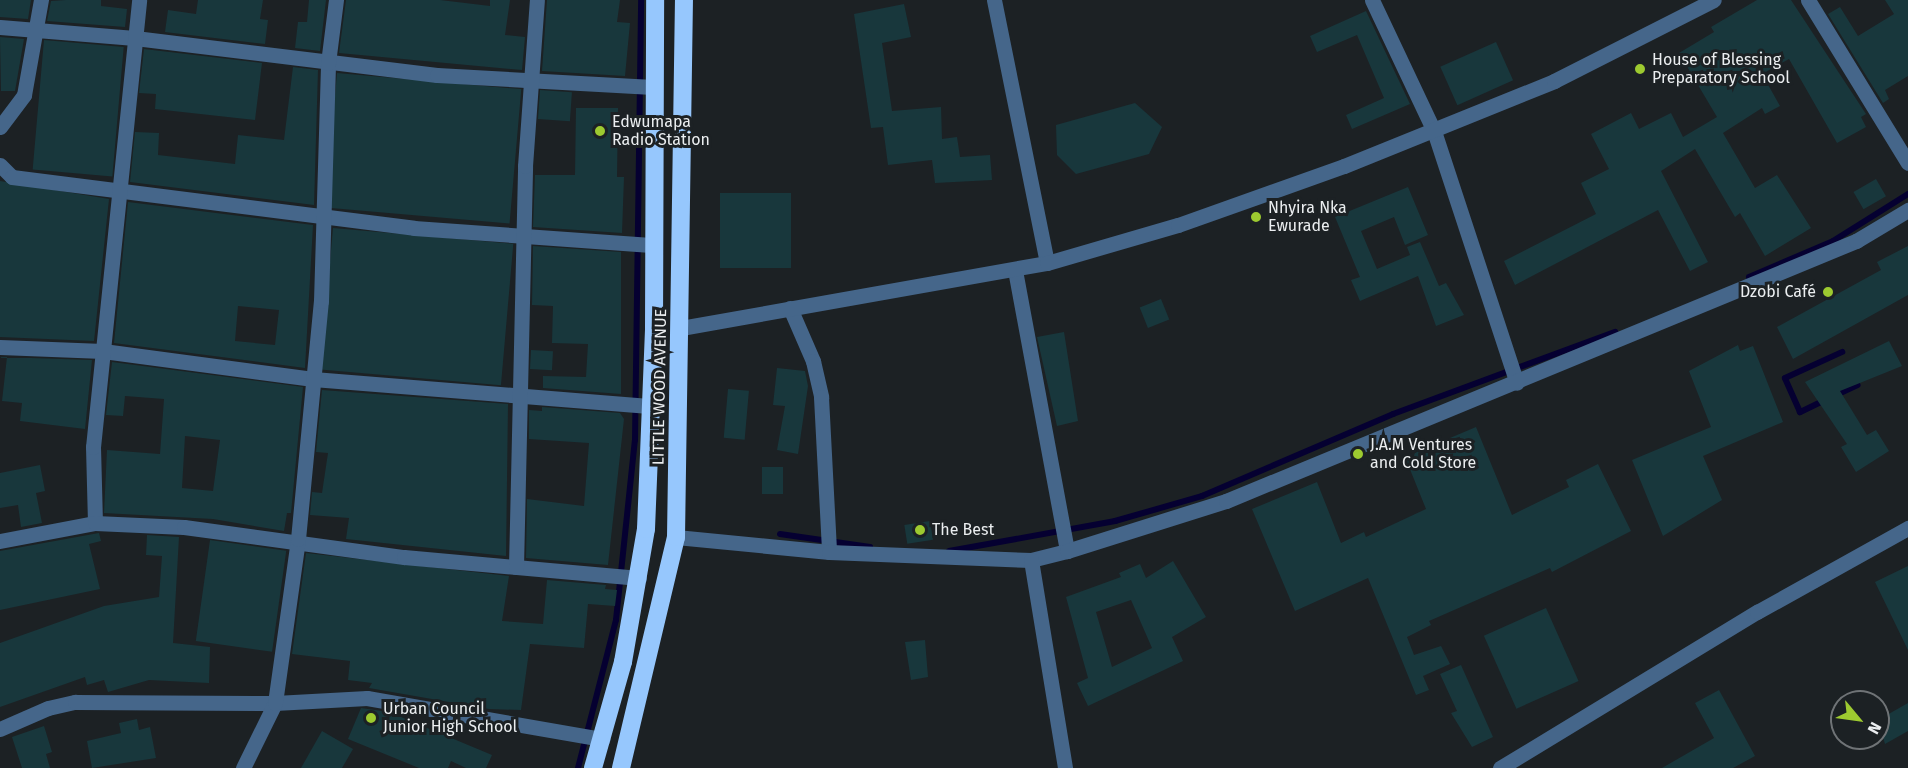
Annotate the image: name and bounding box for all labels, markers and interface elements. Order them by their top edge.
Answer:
place label: House of Blessing Preparatory School [1652,50,1790,88]
marker: House of Blessing Preparatory School [1633,62,1647,76]
place label: Edwumapa Radio Station [612,112,710,150]
marker: Edwumapa Radio Station [593,124,607,138]
place label: Nhyira Nka Ewurade [1268,198,1347,236]
marker: Nhyira Nka Ewurade [1249,210,1263,224]
place label: Dzobi Café [1740,282,1816,302]
marker: Dzobi Café [1821,285,1835,299]
street label: LITTLE WOOD AVENUE [649,309,671,465]
place label: J.A.M Ventures and Cold Store [1370,435,1476,473]
marker: J.A.M Ventures and Cold Store [1351,447,1365,461]
place label: The Best [932,520,994,540]
marker: The Best [913,523,927,537]
north arrow [1830,690,1890,750]
place label: Urban Council Junior High School [383,699,517,737]
marker: Urban Council Junior High School [364,711,378,725]
text: N [1864,719,1885,737]

